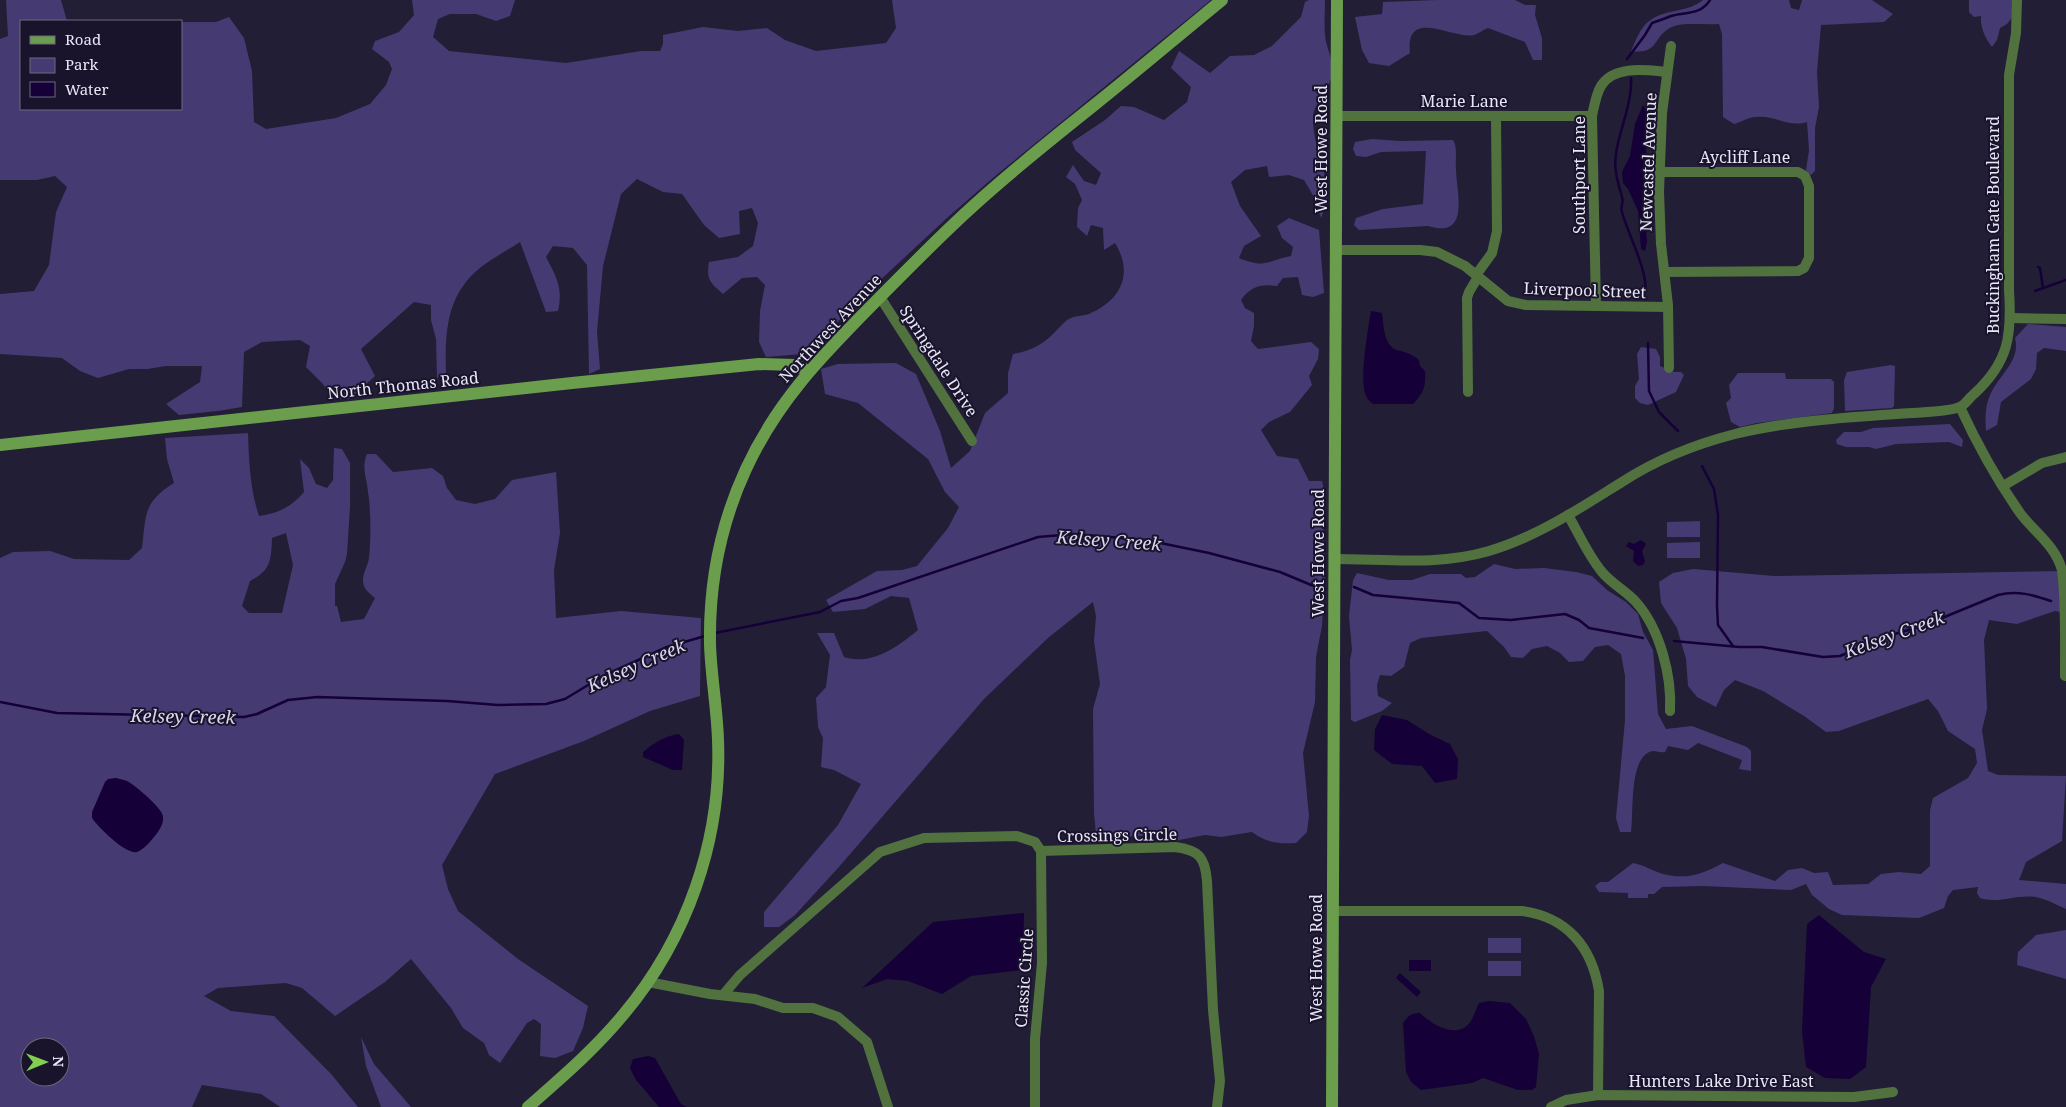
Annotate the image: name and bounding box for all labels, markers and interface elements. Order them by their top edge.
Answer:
legend [20,20,182,110]
text: Road [65,29,101,49]
text: Park [65,54,99,74]
text: Water [65,79,108,99]
street label: West Howe Road [1310,85,1332,213]
street label: Marie Lane [1420,90,1508,112]
street label: Newcastel Avenue [1635,92,1661,232]
street label: Southport Lane [1568,116,1590,234]
street label: Buckingham Gate Boulevard [1982,116,2004,334]
street label: Aycliff Lane [1700,146,1790,168]
street label: Northwest Avenue [774,269,886,387]
street label: Liverpool Street [1523,277,1647,303]
street label: Springdale Drive [895,301,983,421]
street label: North Thomas Road [326,366,480,404]
street label: West Howe Road [1307,489,1329,617]
water label: Kelsey Creek [1055,524,1163,556]
water label: Kelsey Creek [1839,604,1948,664]
water label: Kelsey Creek [582,632,690,698]
water label: Kelsey Creek [129,703,237,729]
street label: Crossings Circle [1057,823,1177,847]
street label: West Howe Road [1305,894,1327,1022]
street label: Classic Circle [1010,928,1038,1028]
north arrow [20,1037,70,1087]
text: N [49,1056,68,1067]
street label: Hunters Lake Drive East [1628,1070,1814,1092]

